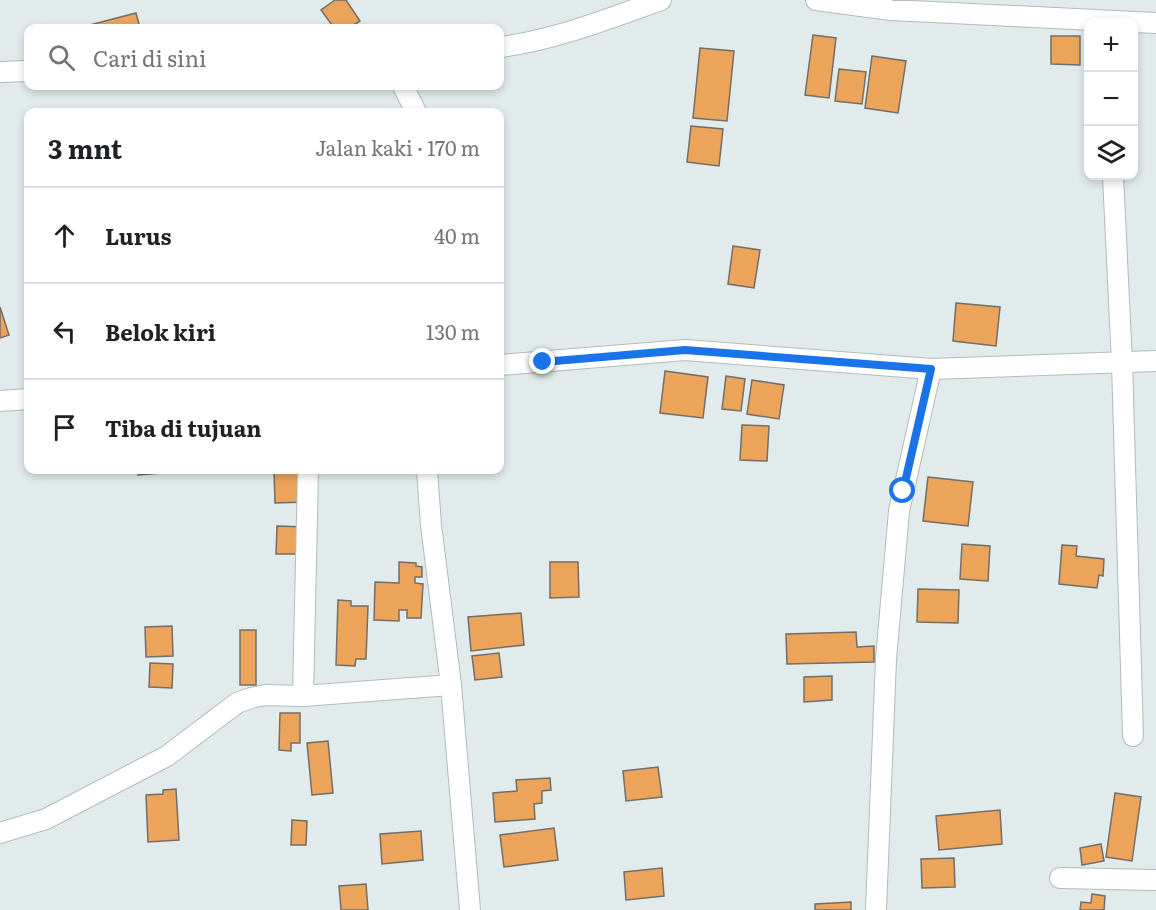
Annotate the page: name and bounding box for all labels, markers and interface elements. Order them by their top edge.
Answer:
map controls [1084,18,1138,180]
button: + [1084,18,1138,72]
search box [24,24,504,90]
icon: search [45,41,78,74]
text: Cari di sini [93,41,206,74]
button: − [1084,72,1138,126]
button: layers [1084,126,1138,180]
text: 3 mnt [48,128,122,167]
text: Jalan kaki · 170 m [315,132,480,162]
icon: ahead [48,219,81,252]
text: Lurus [105,219,172,252]
text: 40 m [434,220,480,250]
icon: left [48,315,81,348]
text: Belok kiri [105,315,216,348]
text: 130 m [426,316,480,346]
route end [529,348,555,374]
icon: arrive [48,411,81,444]
text: Tiba di tujuan [105,411,261,444]
route start [889,477,915,503]

